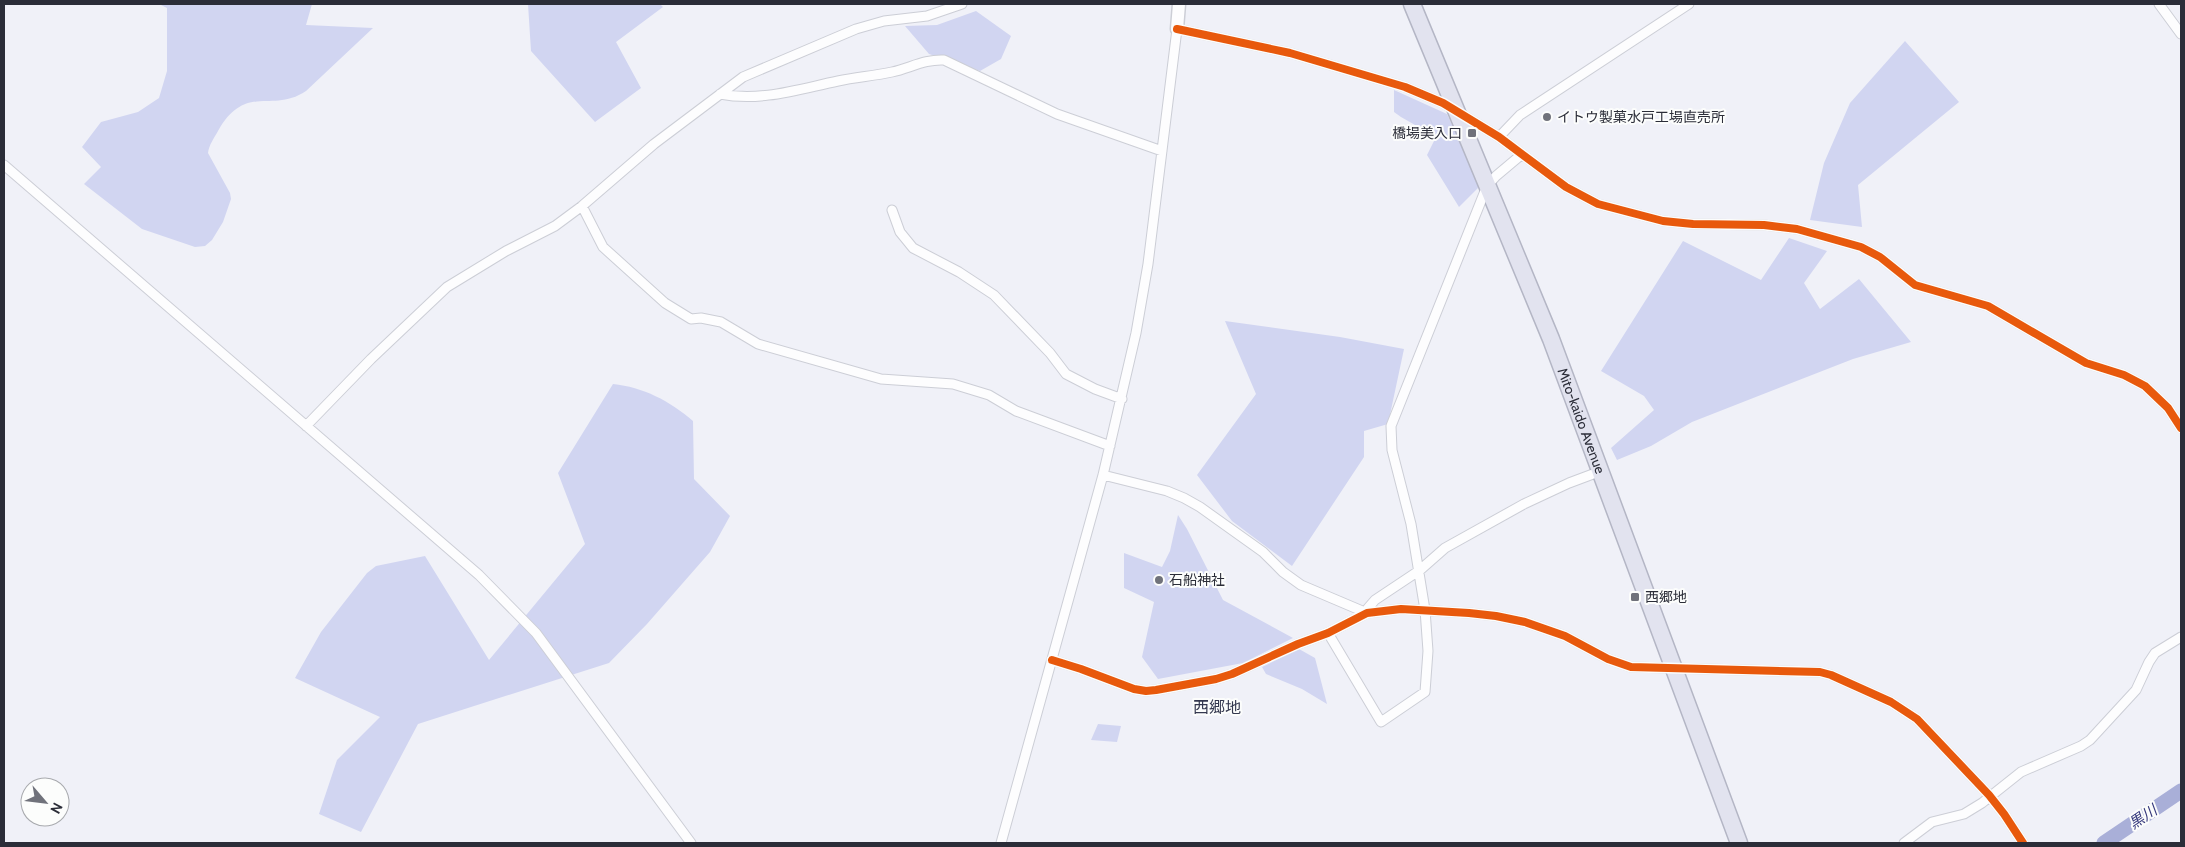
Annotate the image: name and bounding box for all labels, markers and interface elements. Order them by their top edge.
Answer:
place label: イトウ製菓水戸工場直売所 [1557,108,1725,126]
marker: イトウ製菓水戸工場直売所 [1541,111,1553,123]
place label: 橋場美入口 [1392,124,1462,142]
marker: 橋場美入口 [1466,127,1478,139]
street label: Mito-kaido Avenue [1554,365,1609,476]
place label: 石船神社 [1169,571,1225,589]
marker: 石船神社 [1153,574,1165,586]
place label: 西郷地 [1645,588,1687,606]
marker: 西郷地 [1629,591,1641,603]
district label: 西郷地 [1193,698,1241,717]
north arrow [20,777,70,827]
text: N [46,800,67,817]
water label: 黒川 [2126,800,2162,833]

